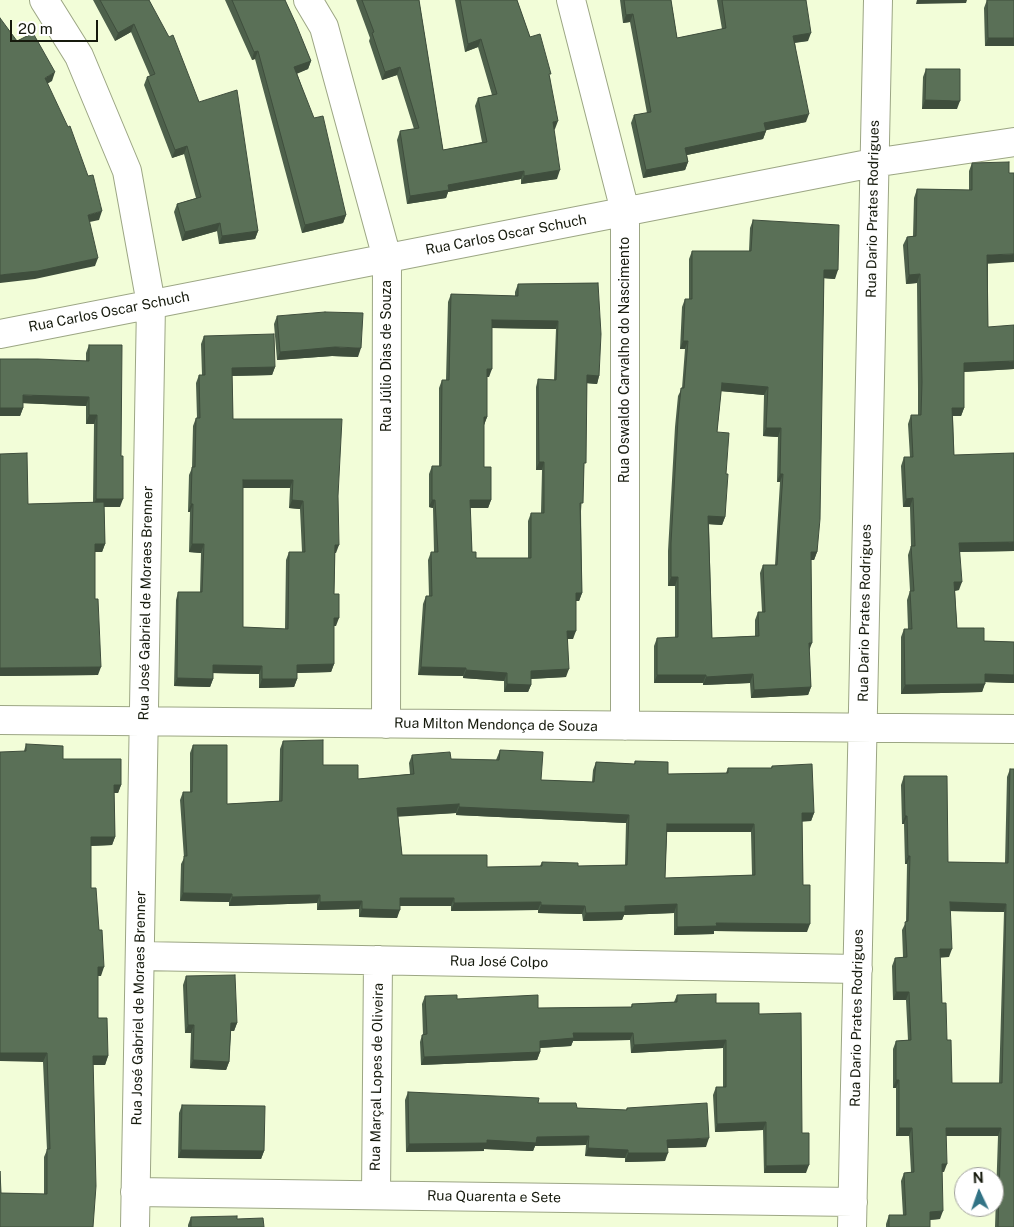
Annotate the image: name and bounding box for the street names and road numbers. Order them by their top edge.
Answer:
street label: Rua Dario Prates Rodrigues [863,120,883,298]
street label: Rua Carlos Oscar Schuch [424,211,588,259]
street label: Rua Oswaldo Carvalho do Nascimento [617,237,633,483]
street label: Rua Júlio Dias de Souza [379,280,395,432]
street label: Rua Carlos Oscar Schuch [27,288,191,336]
street label: Rua José Gabriel de Moraes Brenner [136,486,156,720]
street label: Rua Dario Prates Rodrigues [855,524,875,702]
street label: Rua Milton Mendonça de Souza [394,715,598,735]
street label: Rua José Gabriel de Moraes Brenner [129,891,149,1125]
street label: Rua Dario Prates Rodrigues [847,929,867,1107]
street label: Rua José Colpo [450,953,548,971]
street label: Rua Marçal Lopes de Oliveira [367,983,387,1171]
street label: Rua Quarenta e Sete [427,1187,561,1207]

